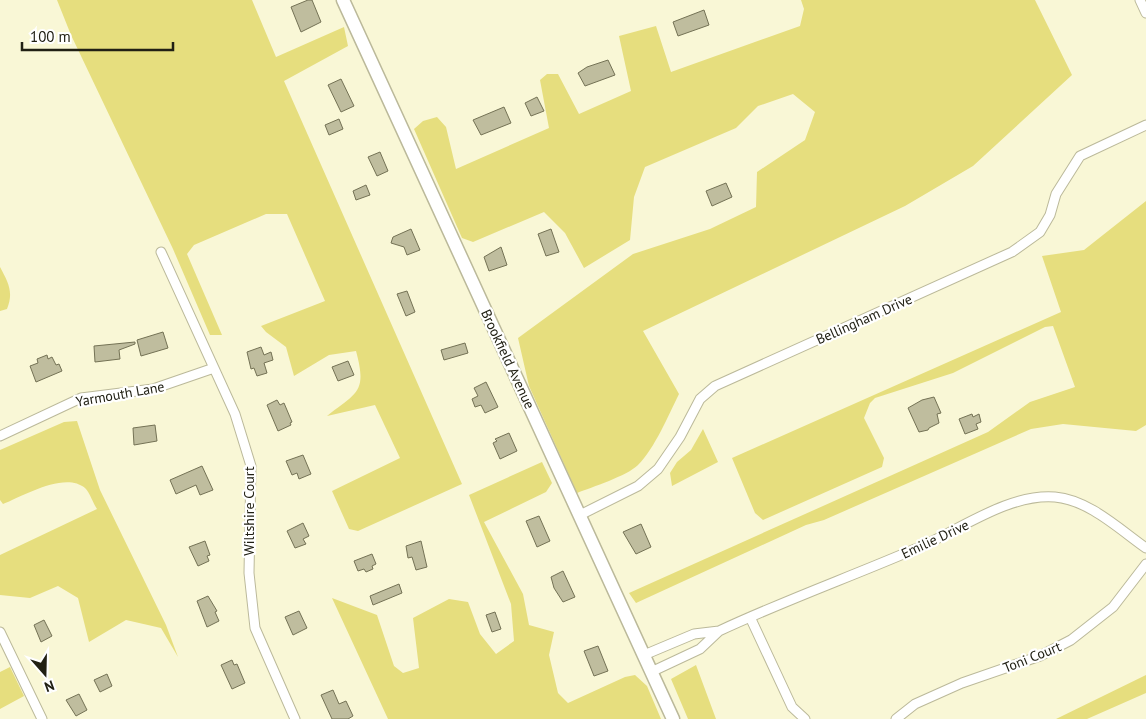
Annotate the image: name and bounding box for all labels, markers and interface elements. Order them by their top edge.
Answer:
scale bar [22,20,174,52]
text: 100 m [30,27,71,46]
street label: Bellingham Drive [813,290,915,348]
street label: Brookfield Avenue [477,306,539,412]
street label: Yarmouth Lane [74,377,166,411]
street label: Wiltshire Court [240,466,258,556]
street label: Emilie Drive [898,515,972,563]
street label: Toni Court [1000,637,1064,677]
north arrow [20,649,70,699]
text: N [42,676,57,696]

